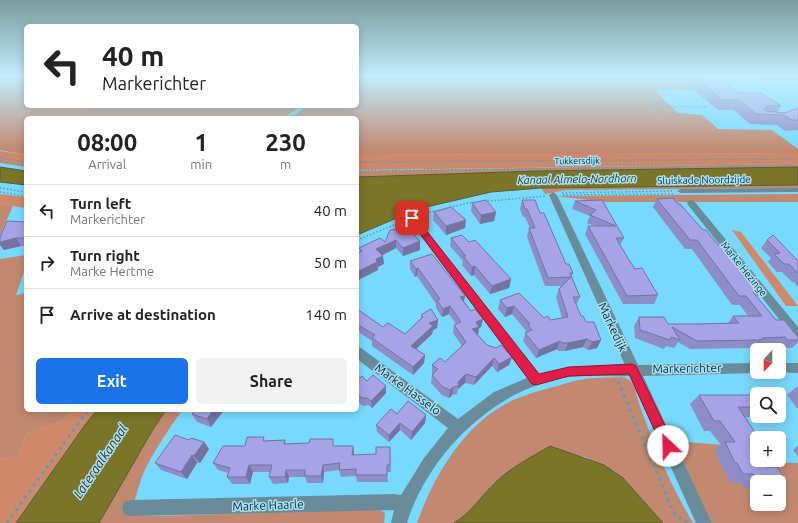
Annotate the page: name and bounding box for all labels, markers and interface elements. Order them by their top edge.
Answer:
icon: left [36,40,88,92]
text: 40 m [102,40,164,71]
text: Markerichter [102,73,206,93]
text: 08:00 [77,129,137,156]
text: 1 [194,129,208,156]
text: 230 [265,129,306,156]
street label: Tukkersdijk [554,156,600,166]
text: Arrival [88,157,126,171]
text: min [190,157,212,171]
text: m [280,157,291,171]
water label: Kanaal Almelo-Nordhorn [517,172,637,186]
street label: Sluiskade Noordzijde [657,174,751,186]
text: Turn left [70,195,131,212]
icon: left [36,200,58,222]
pin [395,201,429,235]
text: 40 m [314,202,347,219]
icon: arrive [401,207,423,229]
text: Markerichter [70,212,145,226]
street label: Marke Hezinge [719,240,769,298]
text: Turn right [70,247,140,264]
icon: right [36,252,58,274]
text: 50 m [314,254,347,271]
text: Marke Hertme [70,264,154,278]
street label: Markedijk [596,300,630,354]
icon: arrive [36,304,58,326]
text: Arrive at destination [70,306,216,323]
text: 140 m [305,306,347,323]
north arrow [750,343,786,379]
map controls [750,343,786,511]
button: Exit [36,358,188,404]
button: Share [196,358,347,404]
street label: Marke Hasselo [373,361,443,417]
street label: Markerichter [652,361,722,375]
button: search [750,387,786,423]
water label: Lateraalkanaal [70,421,130,500]
position arrow [647,425,689,467]
button: + [750,431,786,467]
button: − [750,475,786,511]
street label: Marke Haarle [232,497,304,513]

